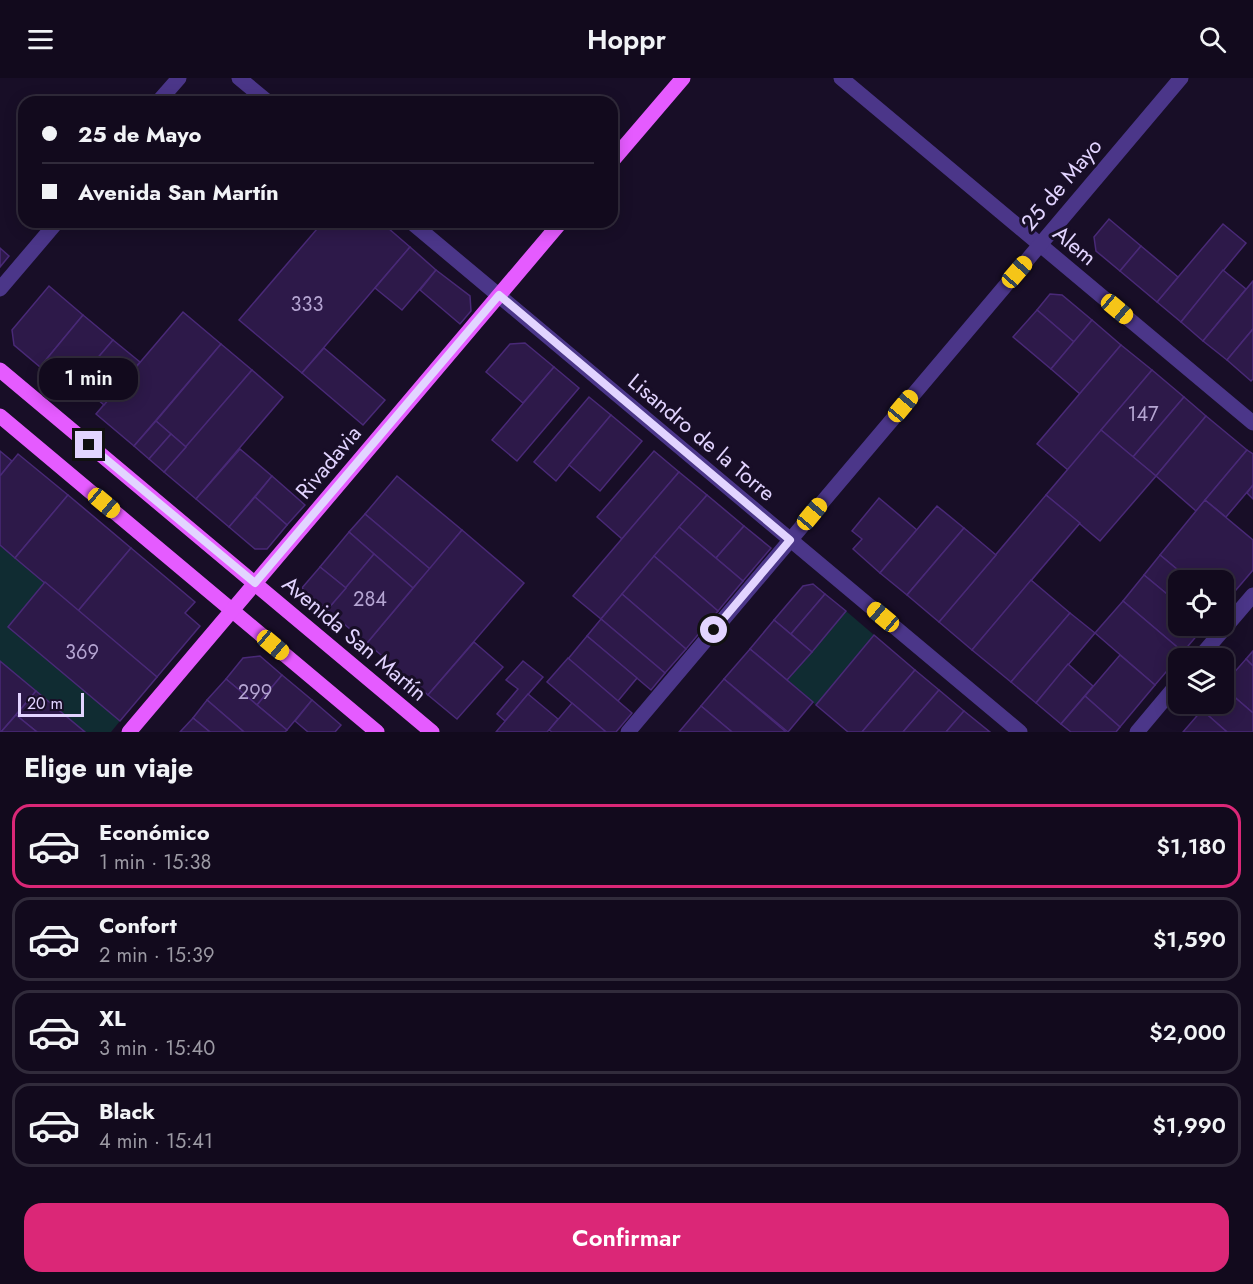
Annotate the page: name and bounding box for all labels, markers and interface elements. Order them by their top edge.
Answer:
text: Hoppr [587,20,666,59]
icon: menu [24,23,57,56]
icon: search [1196,23,1229,56]
text: 25 de Mayo [78,118,201,150]
street label: 25 de Mayo [1013,131,1109,237]
text: Avenida San Martín [78,176,279,208]
street label: Alem [1046,217,1104,273]
car [998,253,1036,291]
house number: 333 [291,290,323,319]
car [1097,291,1137,327]
callout: 1 min [40,358,138,400]
text: 1 min [64,364,113,393]
street label: Lisandro de la Torre [621,366,783,508]
car [885,386,921,426]
house number: 147 [1127,400,1159,429]
street label: Rivadavia [288,418,368,506]
route end [75,431,102,458]
car [84,485,124,521]
car [794,494,830,534]
street label: Avenida San Martín [276,568,434,708]
map controls [1168,570,1234,714]
button: locate [1168,570,1234,636]
house number: 284 [353,585,387,614]
car [863,599,903,635]
route start [700,616,727,643]
car [253,627,293,663]
house number: 369 [65,638,99,667]
button: layers [1168,648,1234,714]
house number: 299 [238,678,272,707]
scale bar [18,690,84,718]
text: 20 m [27,692,63,715]
text: Elige un viaje [24,748,193,787]
text: Económico [99,816,210,848]
icon: car [27,819,81,873]
text: $1,180 [1157,830,1226,862]
text: 1 min · 15:38 [99,848,211,877]
text: Confort [99,909,177,941]
icon: car [27,912,81,966]
text: $1,590 [1153,923,1226,955]
text: 2 min · 15:39 [99,941,214,970]
text: XL [99,1002,126,1034]
icon: car [27,1005,81,1059]
text: $2,000 [1149,1016,1226,1048]
text: 3 min · 15:40 [99,1034,215,1063]
text: Black [99,1095,155,1127]
icon: car [27,1098,81,1152]
text: $1,990 [1152,1109,1226,1141]
text: 4 min · 15:41 [99,1127,213,1156]
button: Confirmar [24,1203,1229,1272]

